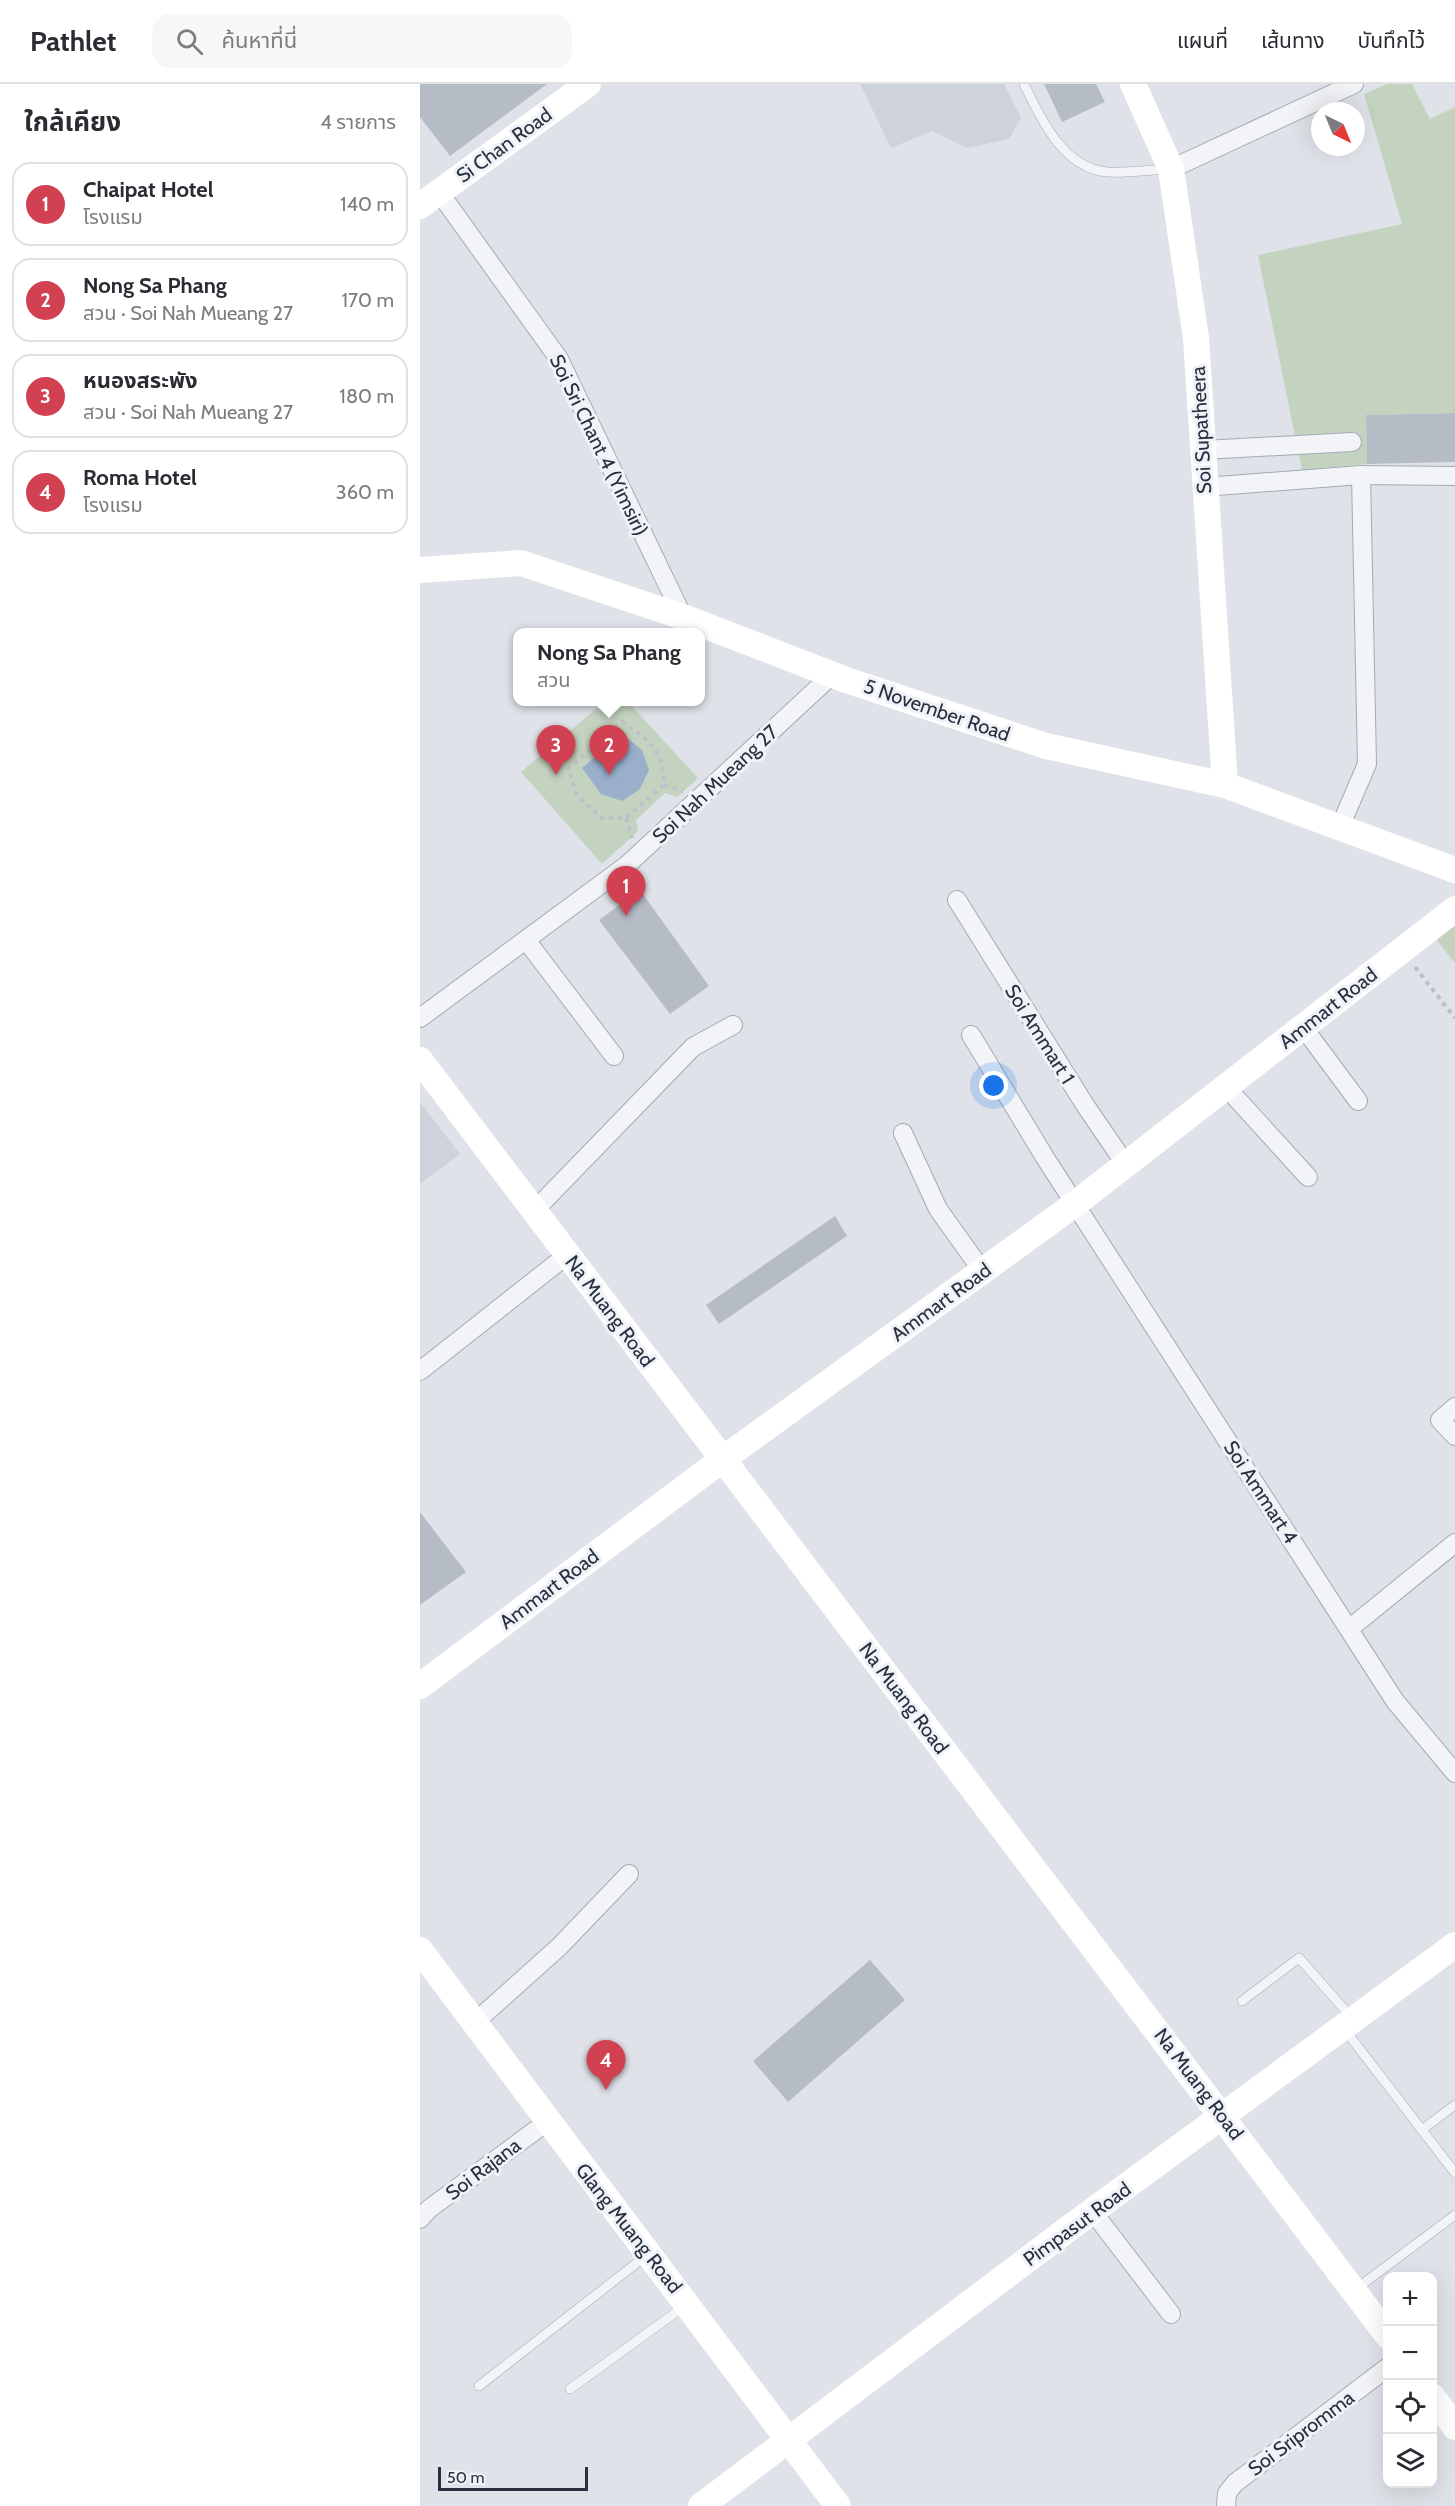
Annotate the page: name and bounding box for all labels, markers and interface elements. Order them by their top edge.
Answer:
search box [152,14,572,68]
text: Pathlet [30,24,116,58]
icon: search [173,25,206,58]
text: ค้นหาที่นี่ [221,27,297,54]
text: แผนที่ [1177,28,1228,53]
text: เส้นทาง [1261,28,1325,53]
text: บันทึกไว้ [1358,28,1425,53]
street label: Si Chan Road [452,102,556,188]
north arrow [1311,102,1365,156]
text: ใกล้เคียง [24,106,121,138]
text: 4 รายการ [320,110,396,134]
text: Chaipat Hotel [83,176,213,203]
text: 1 [42,192,49,216]
text: 140 m [340,192,394,216]
text: โรงแรม [83,205,143,229]
text: Nong Sa Phang [83,272,227,299]
text: 2 [40,288,51,312]
text: 170 m [342,288,394,312]
text: สวน · Soi Nah Mueang 27 [83,301,293,325]
street label: Soi Sri Chant 4 (Yimsiri) [545,350,653,540]
street label: Soi Supatheera [1186,365,1216,494]
text: หนองสระพัง [83,367,198,394]
text: 3 [40,384,51,408]
text: 180 m [339,384,394,408]
text: สวน · Soi Nah Mueang 27 [83,400,293,424]
text: Roma Hotel [83,464,197,491]
text: 4 [39,480,52,504]
text: 360 m [336,480,394,504]
text: โรงแรม [83,493,143,517]
popup [513,628,705,706]
text: Nong Sa Phang [537,639,681,666]
text: สวน [537,668,571,692]
street label: 5 November Road [861,674,1013,746]
street label: Soi Nah Mueang 27 [647,720,783,848]
pin: 3 [536,726,576,775]
pin: 2 [590,726,628,775]
pin: 1 [606,866,646,916]
street label: Ammart Road [1274,962,1382,1054]
street label: Soi Ammart 1 [1000,980,1080,1088]
your location [979,1071,1008,1100]
street label: Na Muang Road [560,1251,660,1371]
street label: Ammart Road [886,1258,996,1346]
street label: Soi Ammart 4 [1219,1436,1303,1548]
street label: Ammart Road [495,1544,603,1634]
street label: Na Muang Road [854,1638,954,1758]
street label: Na Muang Road [1149,2024,1249,2144]
pin: 4 [586,2040,626,2090]
street label: Soi Rajana [441,2133,526,2205]
street label: Glang Muang Road [571,2158,687,2298]
street label: Pimpasut Road [1018,2177,1136,2271]
map controls [1383,2272,1437,2488]
button: + [1383,2272,1437,2326]
button: − [1383,2326,1437,2380]
button: locate [1383,2380,1437,2434]
street label: Soi Sripromma [1243,2385,1359,2481]
button: layers [1383,2434,1437,2488]
scale bar [438,2464,588,2492]
text: 50 m [447,2468,484,2487]

